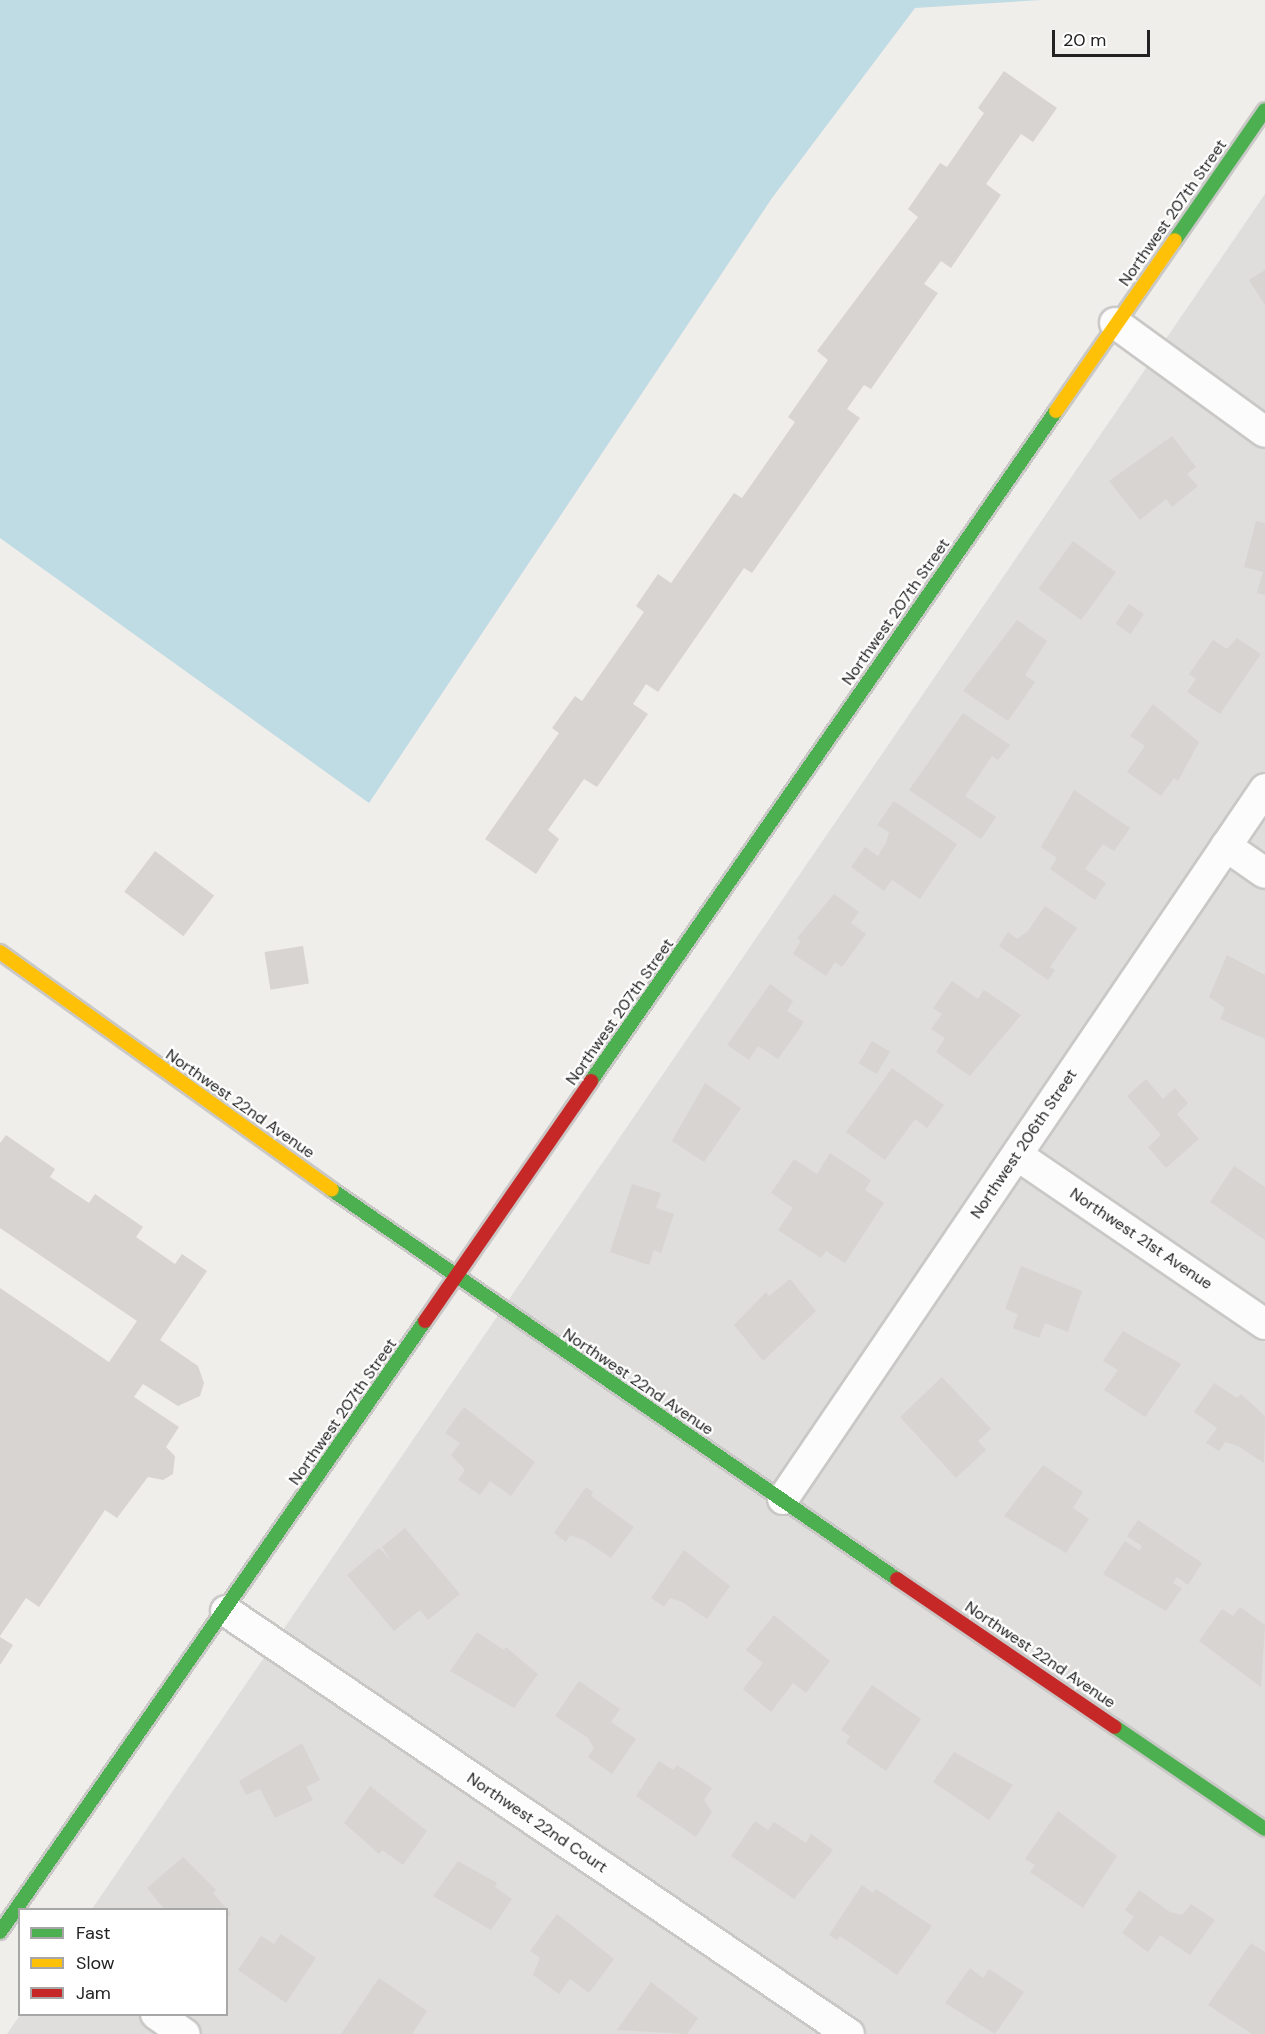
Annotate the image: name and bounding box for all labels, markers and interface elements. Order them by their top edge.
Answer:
scale bar [1055,18,1152,56]
text: 20 m [1063,28,1106,52]
street label: Northwest 207th Street [1115,136,1231,290]
street label: Northwest 207th Street [838,535,954,689]
street label: Northwest 207th Street [562,935,678,1089]
street label: Northwest 22nd Avenue [162,1045,318,1163]
street label: Northwest 206th Street [967,1066,1081,1222]
street label: Northwest 21st Avenue [1066,1184,1216,1294]
street label: Northwest 22nd Avenue [559,1324,717,1440]
street label: Northwest 207th Street [285,1335,401,1489]
street label: Northwest 22nd Avenue [961,1597,1119,1713]
street label: Northwest 22nd Court [463,1769,611,1877]
legend [18,1908,228,2016]
text: Fast [76,1921,111,1945]
text: Slow [76,1951,115,1975]
text: Jam [76,1981,111,2005]

